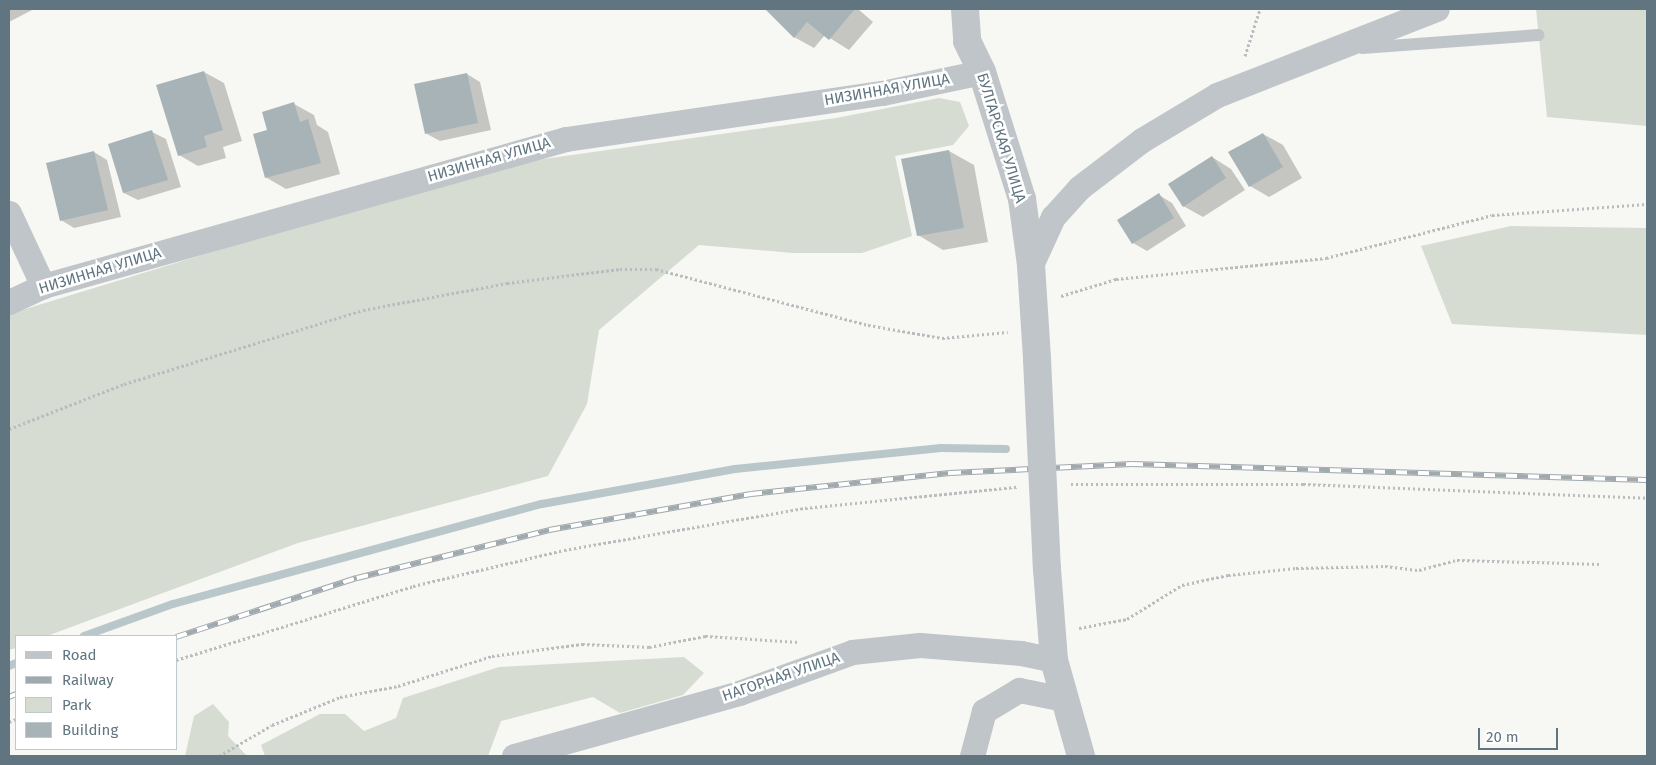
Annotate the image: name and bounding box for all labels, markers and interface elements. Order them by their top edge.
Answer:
street label: НИЗИННАЯ УЛИЦА [823,70,951,110]
street label: БУЛГАРСКАЯ УЛИЦА [973,71,1029,205]
street label: НИЗИННАЯ УЛИЦА [425,134,553,186]
street label: НИЗИННАЯ УЛИЦА [37,244,163,298]
legend [15,635,178,750]
text: Road [62,646,97,664]
street label: НАГОРНАЯ УЛИЦА [720,648,842,706]
text: Railway [62,671,114,689]
text: Park [62,696,92,714]
scale bar [1481,718,1561,750]
text: Building [62,721,118,739]
text: 20 m [1486,728,1519,746]

